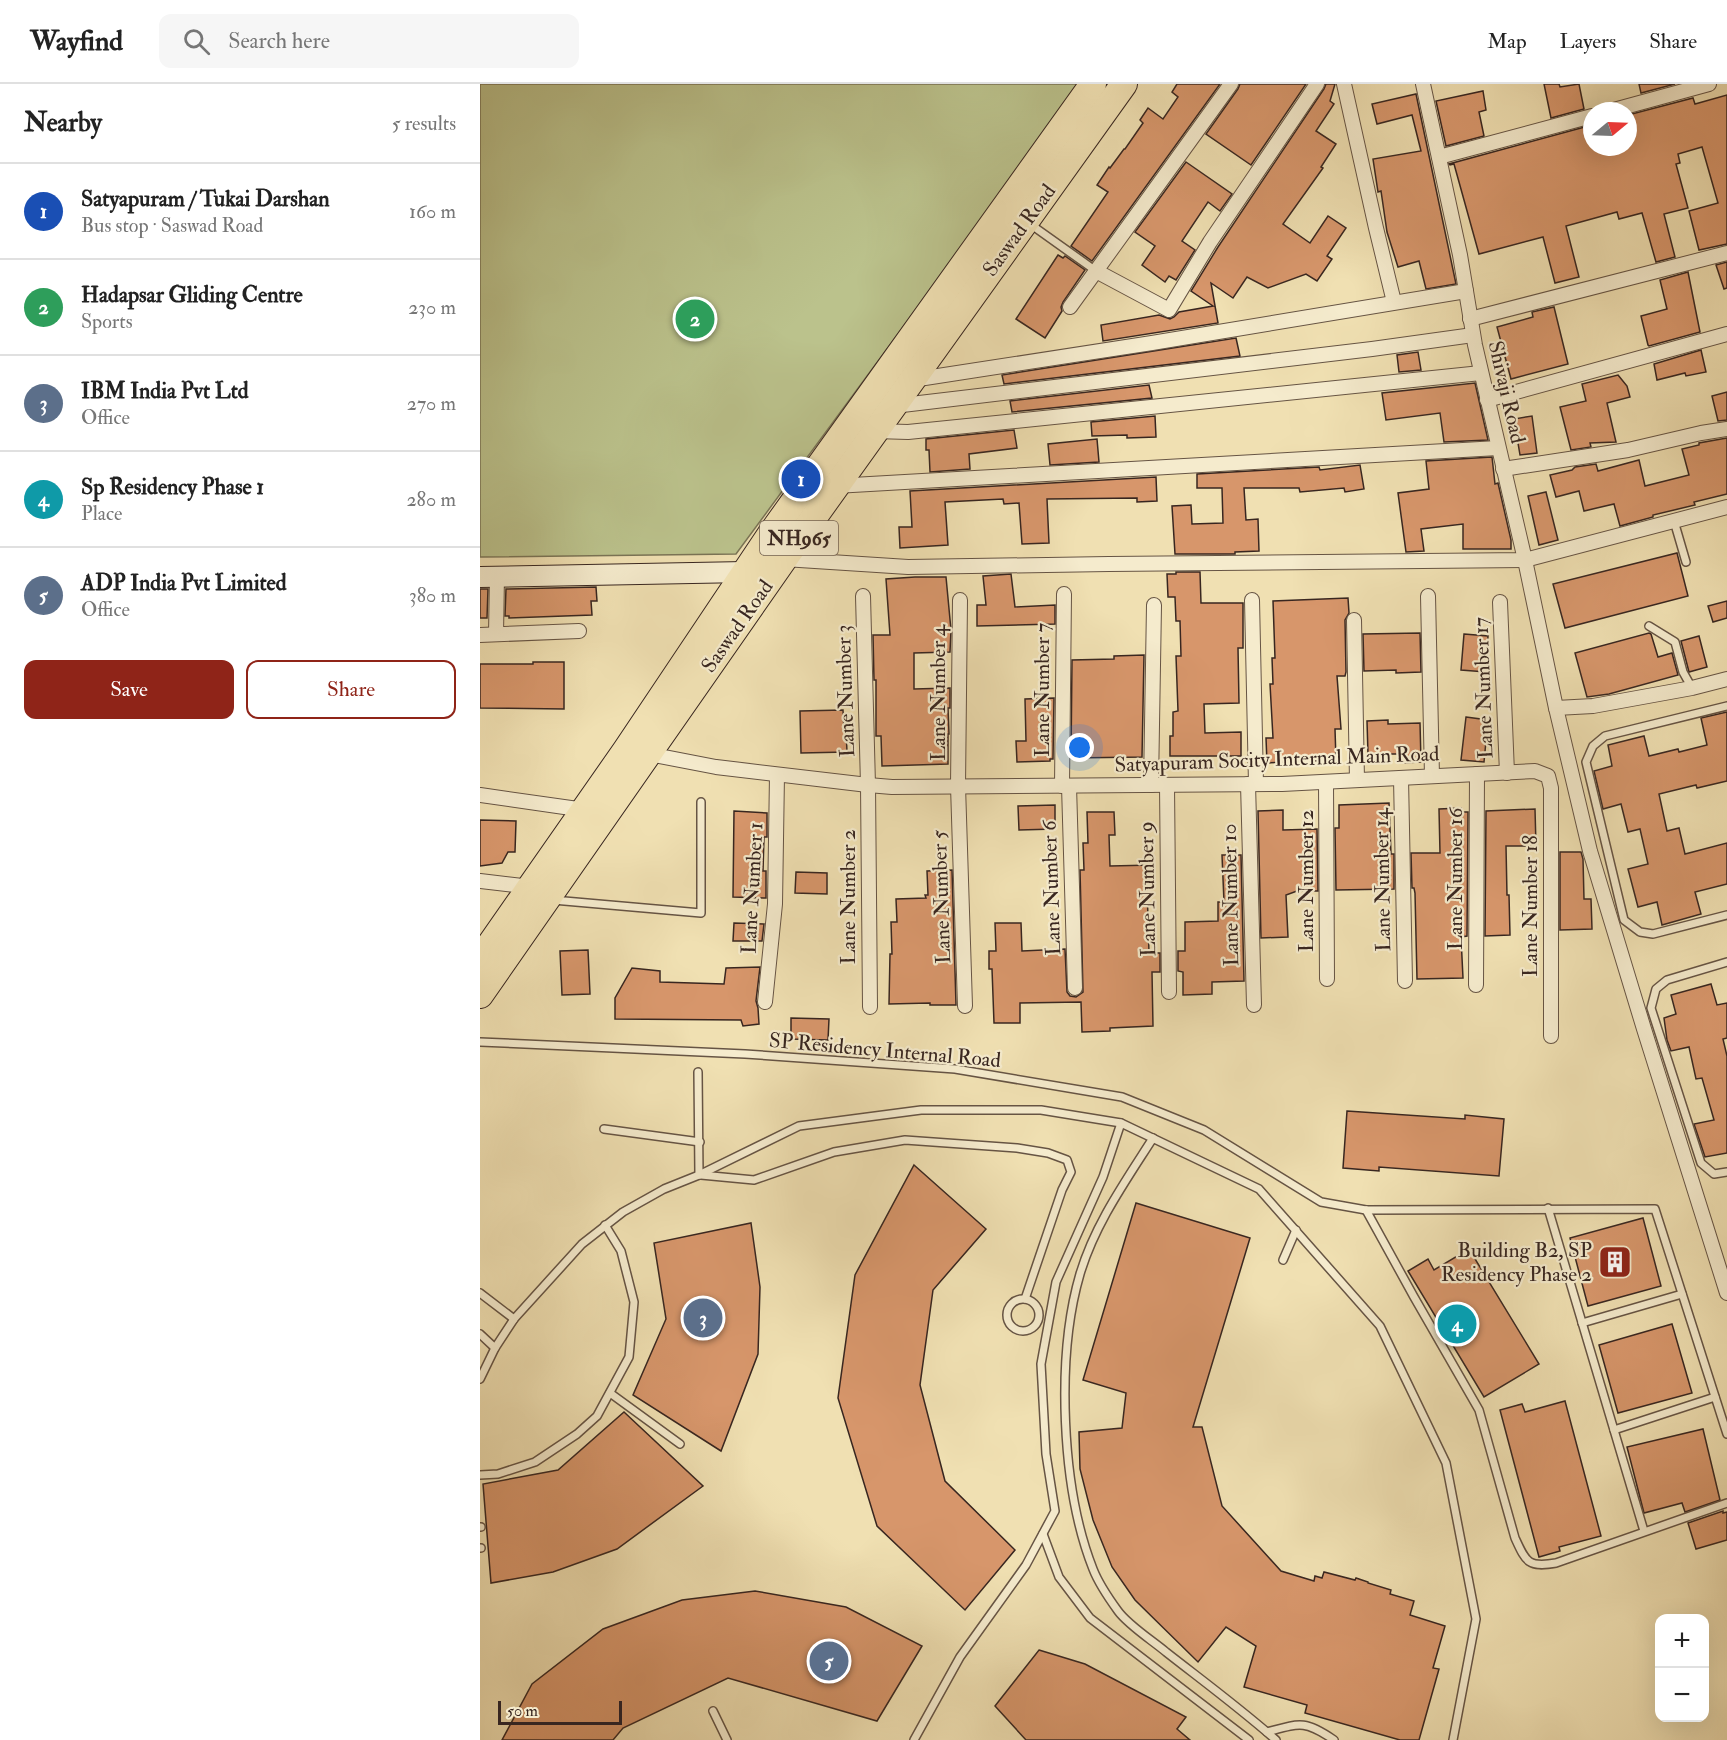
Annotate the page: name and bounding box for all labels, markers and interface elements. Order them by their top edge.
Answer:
search box [159,14,579,68]
text: Wayfind [30,24,123,59]
icon: search [180,25,213,58]
text: Search here [228,27,330,55]
text: Map [1487,28,1527,55]
text: Layers [1560,28,1616,55]
text: Share [1649,28,1697,55]
north arrow [1583,102,1637,156]
text: Nearby [24,107,102,139]
text: 5 results [392,111,456,136]
street label: Saswad Road [977,178,1062,282]
text: Satyapuram / Tukai Darshan [81,185,330,213]
text: 1 [40,199,47,224]
text: 160 m [409,199,456,224]
text: Bus stop · Saswad Road [81,213,263,238]
text: Hadapsar Gliding Centre [81,281,303,309]
text: 2 [38,295,49,320]
text: 230 m [408,295,456,320]
pin: 2 [676,296,714,342]
text: Sports [81,309,133,334]
street label: Shivaji Road [1482,338,1532,447]
text: IBM India Pvt Ltd [81,377,249,405]
text: 3 [40,391,47,416]
text: 270 m [407,391,456,416]
text: Office [81,405,130,430]
pin: 1 [782,456,820,502]
text: Sp Residency Phase 1 [81,473,264,501]
text: 4 [38,487,49,512]
text: 280 m [406,487,456,512]
text: Place [81,501,122,526]
road number: NH965 [760,521,838,555]
text: ADP India Pvt Limited [81,569,287,597]
street label: Saswad Road [695,574,780,678]
text: 5 [39,583,48,608]
text: 380 m [409,583,456,608]
text: Office [81,597,130,622]
street label: Lane Number 17 [1468,616,1499,759]
street label: Lane Number 4 [925,623,952,761]
street label: Lane Number 7 [1029,623,1056,757]
street label: Lane Number 3 [830,624,861,758]
button: Save [24,660,234,719]
button: Share [246,660,456,719]
your location [1065,733,1094,762]
street label: Satyapuram Socity Internal Main Road [1114,740,1441,779]
street label: Lane Number 14 [1368,806,1397,952]
street label: Lane Number 16 [1442,806,1469,950]
street label: Lane Number 12 [1293,810,1320,952]
street label: Lane Number 6 [1036,819,1067,956]
street label: Lane Number 1 [736,821,769,955]
street label: Lane Number 9 [1133,821,1162,957]
street label: Lane Number 10 [1216,823,1245,967]
street label: Lane Number 2 [835,829,862,965]
street label: Lane Number 5 [926,829,957,964]
street label: Lane Number 18 [1517,835,1544,977]
street label: SP Residency Internal Road [768,1027,1003,1074]
place label: Building B2, SP Residency Phase 2 [1441,1237,1592,1288]
building icon: Building B2, SP Residency Phase 2 [1597,1244,1633,1280]
pin: 3 [684,1296,722,1340]
pin: 4 [1438,1302,1476,1346]
map controls [1655,1614,1709,1722]
button: + [1655,1614,1709,1668]
pin: 5 [810,1638,848,1684]
button: − [1655,1668,1709,1722]
scale bar [498,1698,622,1726]
text: 50 m [507,1701,538,1721]

